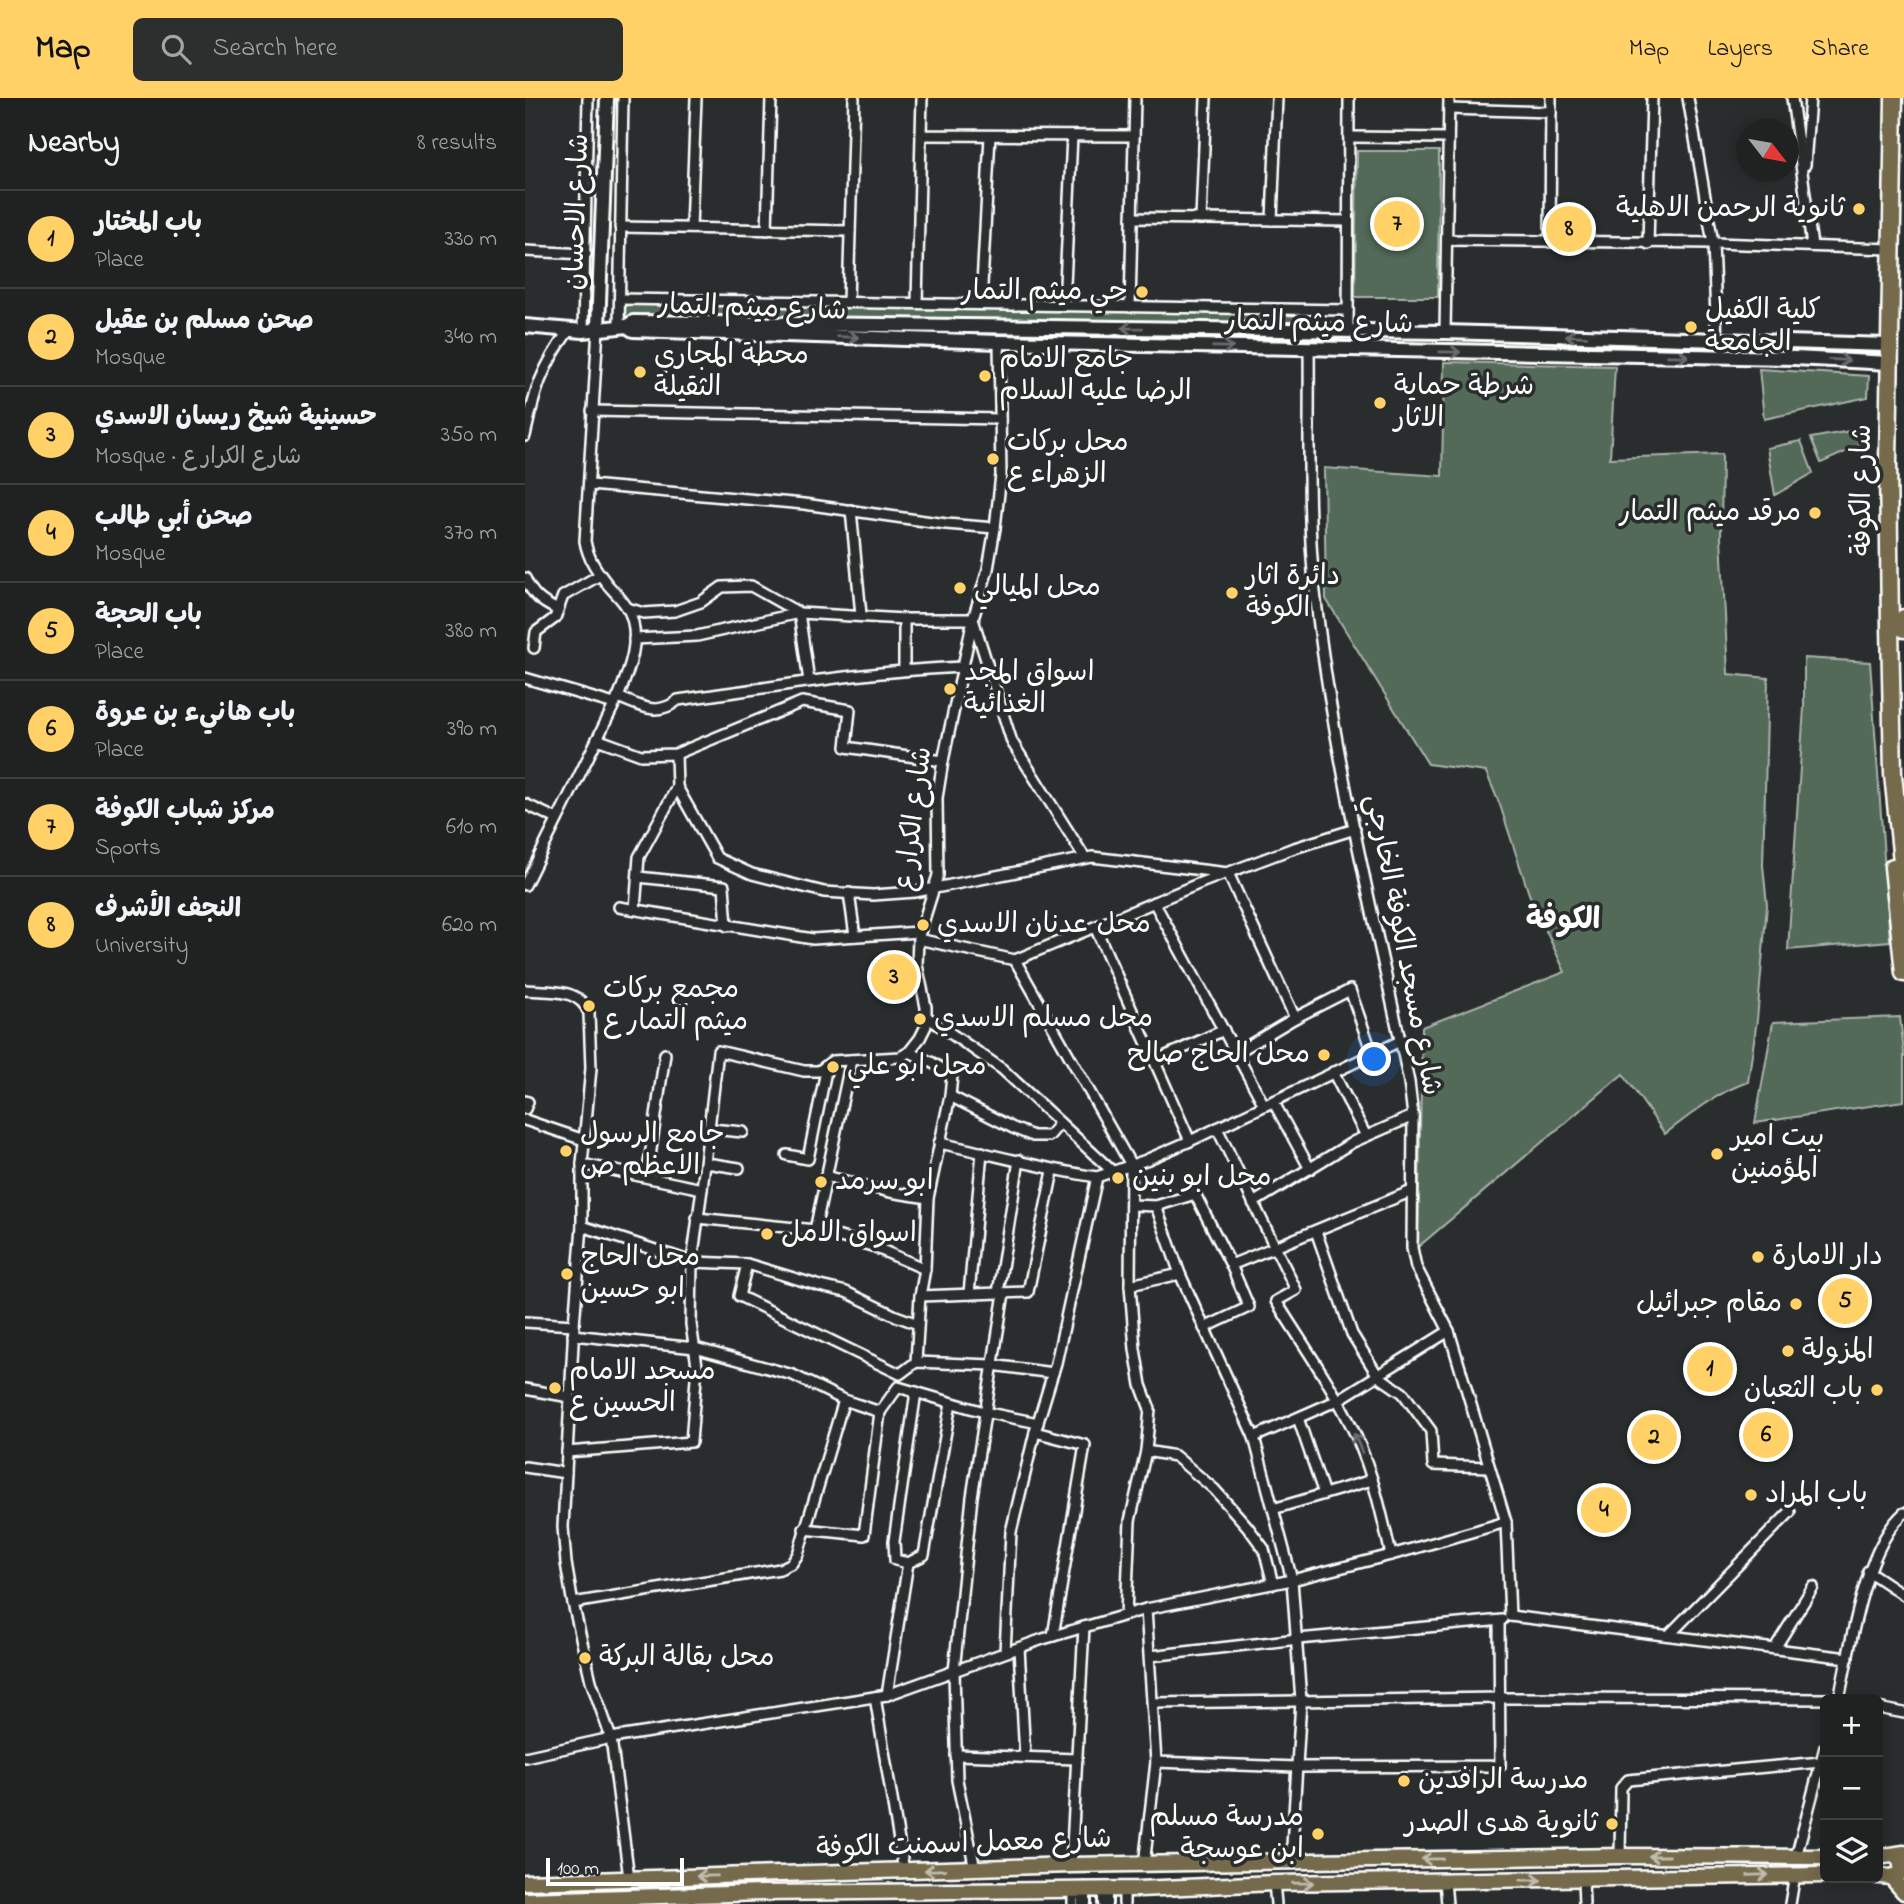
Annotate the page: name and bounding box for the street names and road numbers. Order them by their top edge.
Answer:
street label: شارع الاحسان [555,133,601,291]
street label: شارع ميثم التمار [656,285,847,333]
street label: شارع ميثم التمار [1223,302,1414,346]
street label: شارع الكوفة [1843,424,1884,556]
street label: شارع الكرار ع [886,744,944,894]
street label: شارع مسجد الكوفة الخارجي [1352,791,1451,1099]
street label: شارع معمل اسمنت الكوفة [815,1819,1113,1871]

